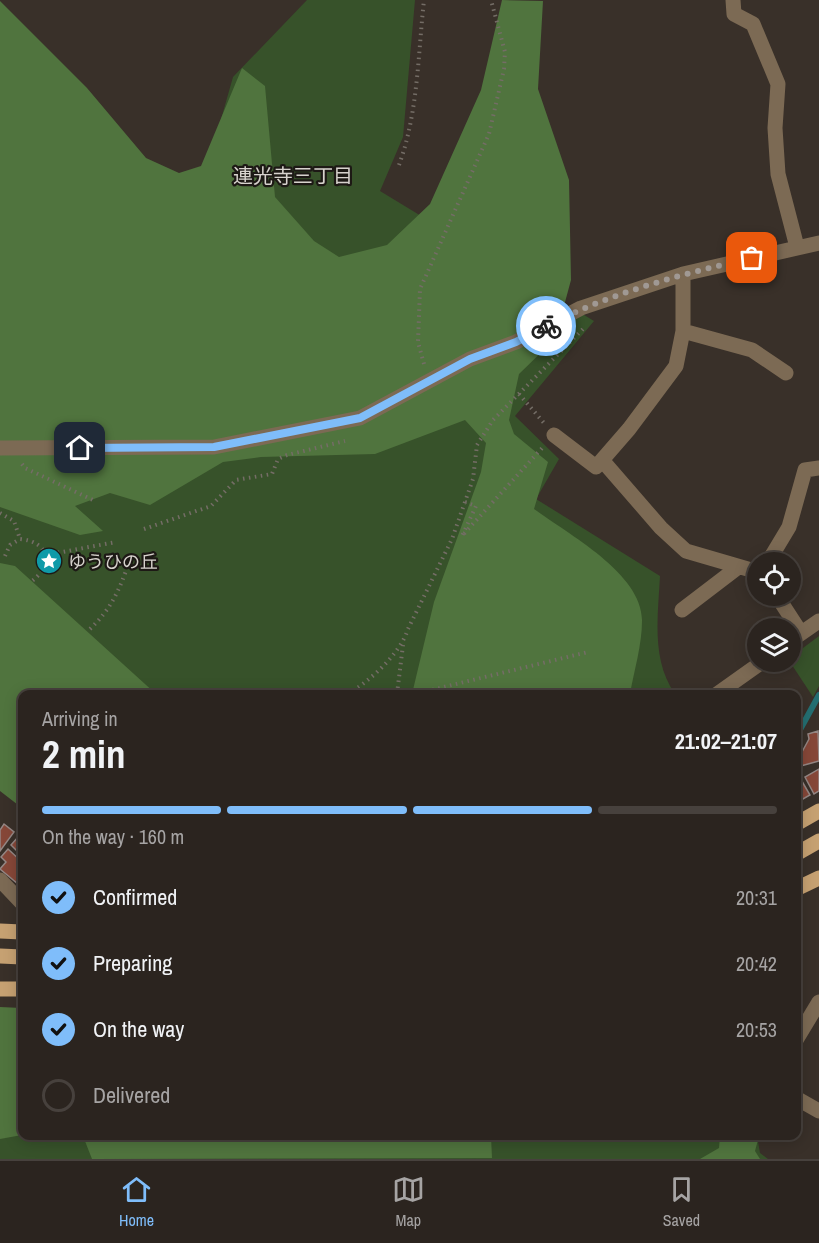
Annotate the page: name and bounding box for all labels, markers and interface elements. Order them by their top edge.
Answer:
district label: 連光寺三丁目 [233,162,353,189]
pin [726,232,777,283]
icon: bag [735,241,768,274]
courier [516,296,576,356]
icon: bike [530,310,563,343]
pin [54,422,105,473]
icon: home [63,431,96,464]
place icon: ゆうひの丘 [34,546,64,576]
place label: ゆうひの丘 [68,549,158,574]
map controls [747,552,801,672]
button: locate [747,552,801,606]
button: layers [747,618,801,672]
text: Arriving in [42,705,118,732]
text: 21:02–21:07 [675,726,777,756]
text: 2 min [42,728,126,780]
text: On the way · 160 m [42,823,184,850]
icon: check [42,881,75,914]
text: Confirmed [93,882,177,912]
text: 20:31 [736,884,777,911]
icon: check [42,947,75,980]
text: Preparing [93,948,172,978]
text: 20:42 [736,950,777,977]
icon: check [42,1013,75,1046]
text: On the way [93,1014,184,1044]
text: 20:53 [736,1016,777,1043]
text: Delivered [93,1080,170,1110]
tab: Home [119,1173,154,1231]
tab: Map [392,1173,425,1231]
tab: Saved [663,1173,700,1231]

